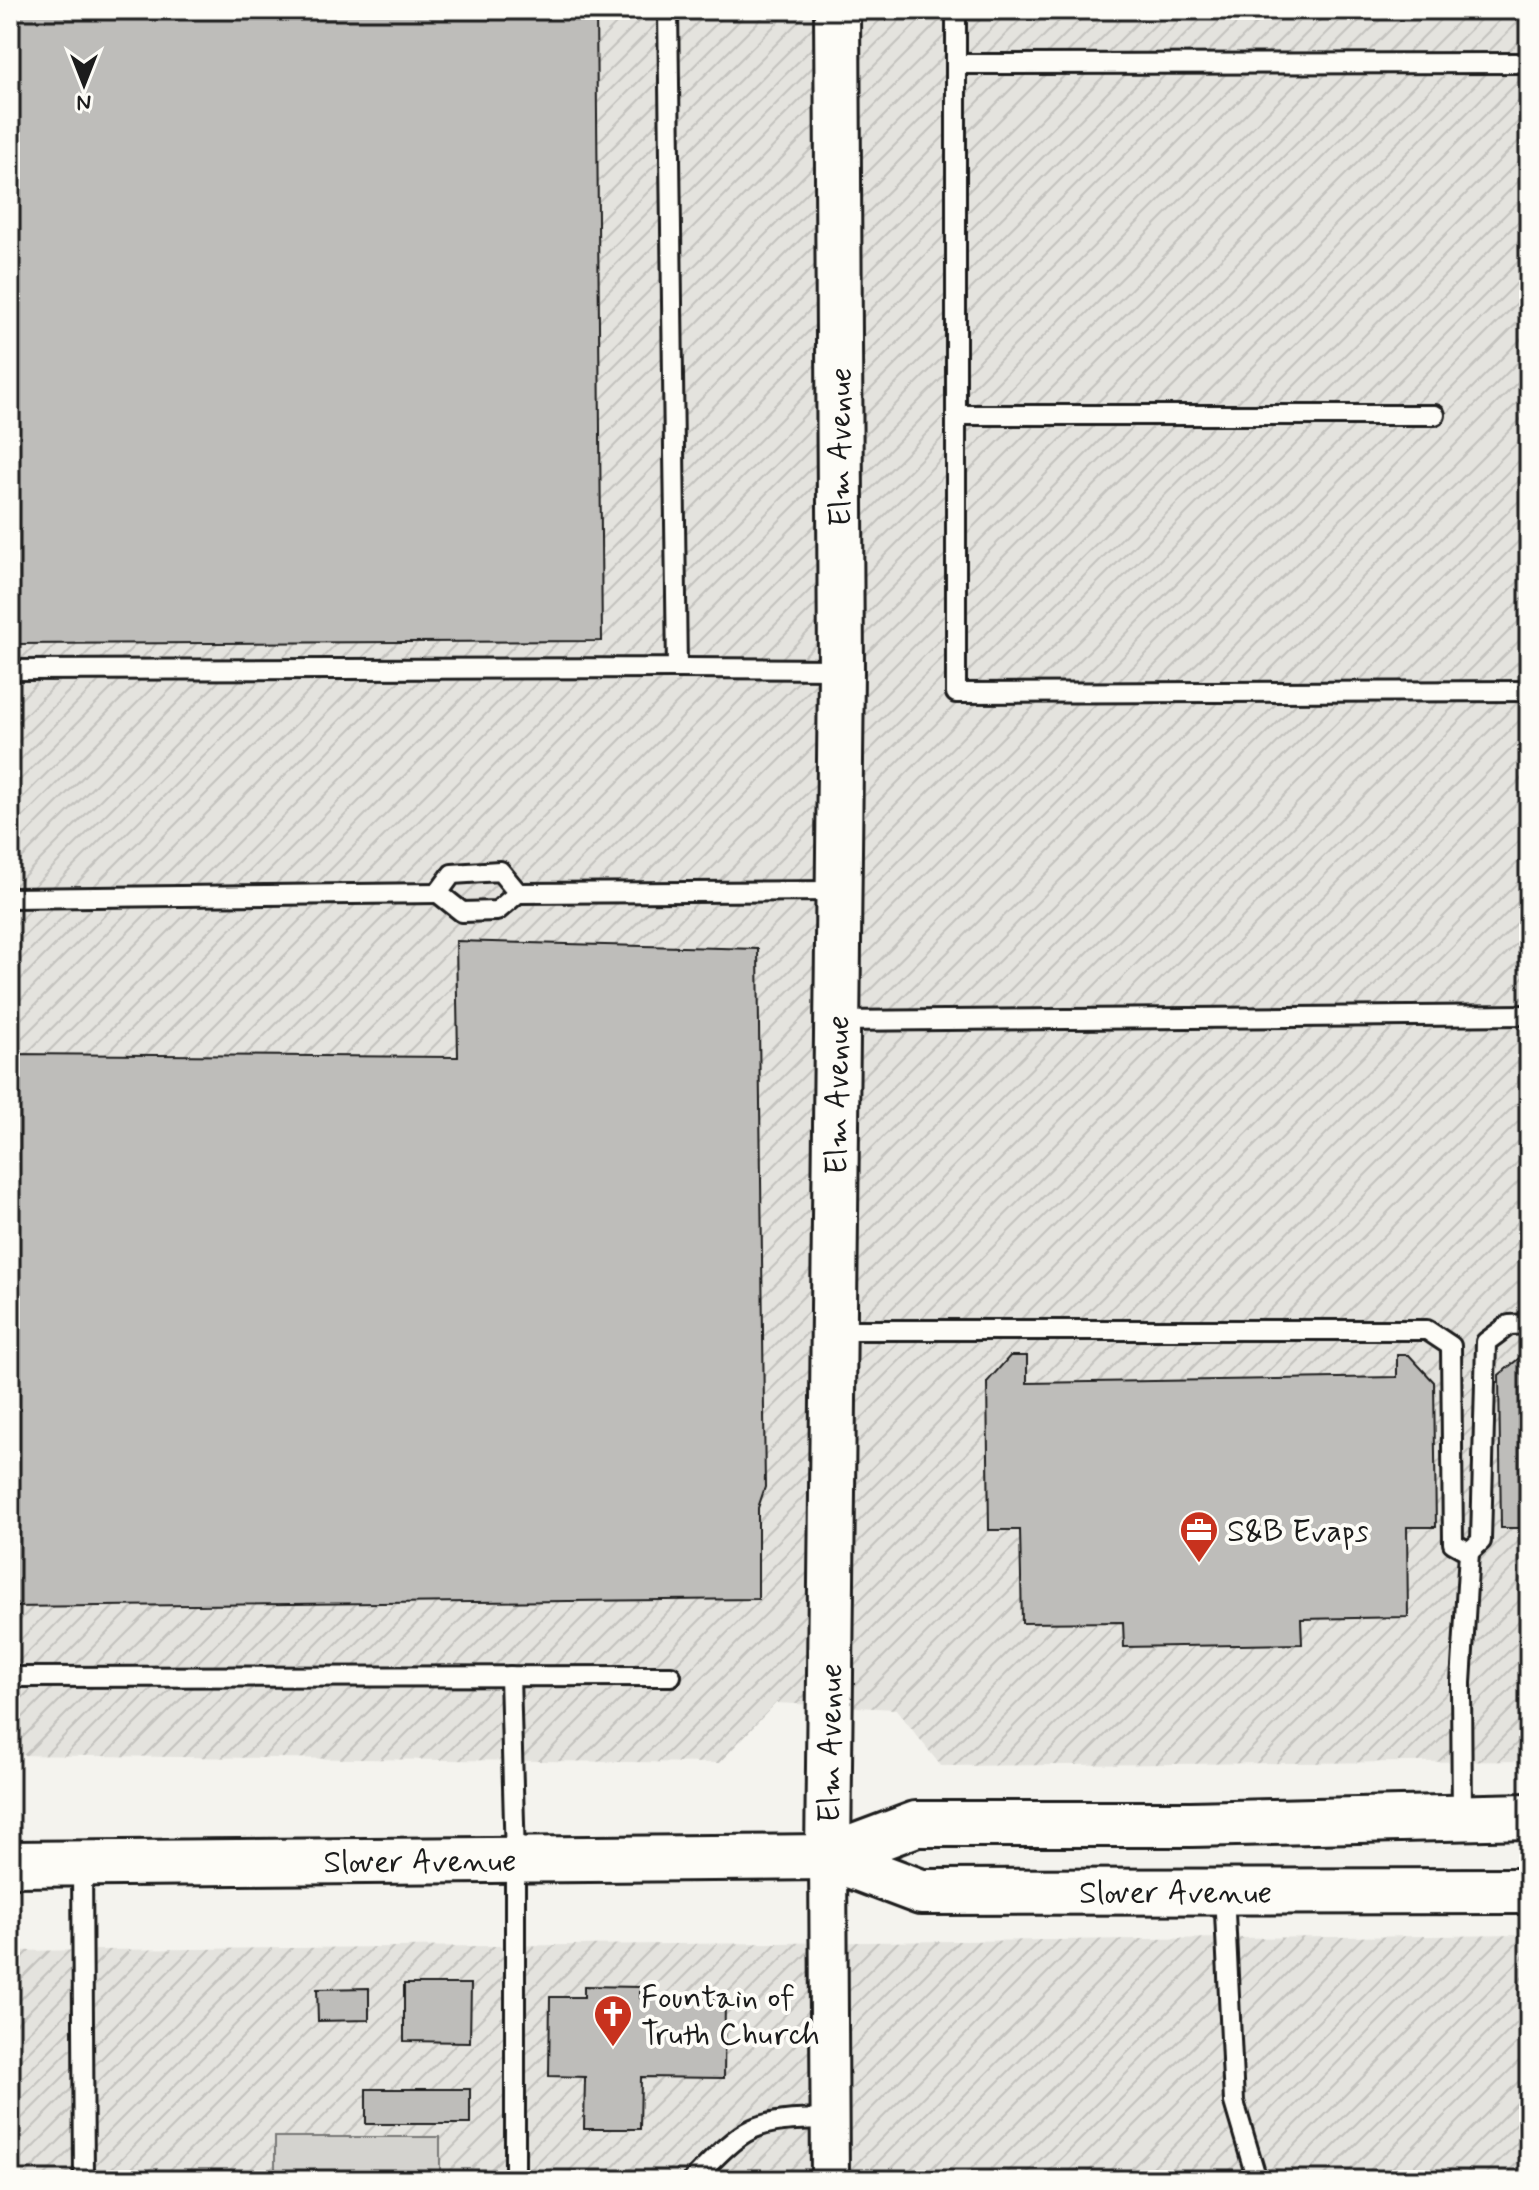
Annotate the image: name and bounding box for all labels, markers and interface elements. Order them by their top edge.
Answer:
north arrow [44,44,124,124]
text: N [77,88,91,116]
street label: Elm Avenue [820,367,862,527]
street label: Elm Avenue [816,1015,860,1175]
office icon: S&B Evaps [1178,1509,1220,1564]
place label: S&B Evaps [1227,1511,1369,1553]
street label: Elm Avenue [809,1663,853,1823]
street label: Slover Avenue [323,1841,517,1884]
street label: Slover Avenue [1079,1872,1272,1915]
place label: Fountain of Truth Church [641,1977,820,2056]
church icon: Fountain of Truth Church [592,1993,634,2048]

